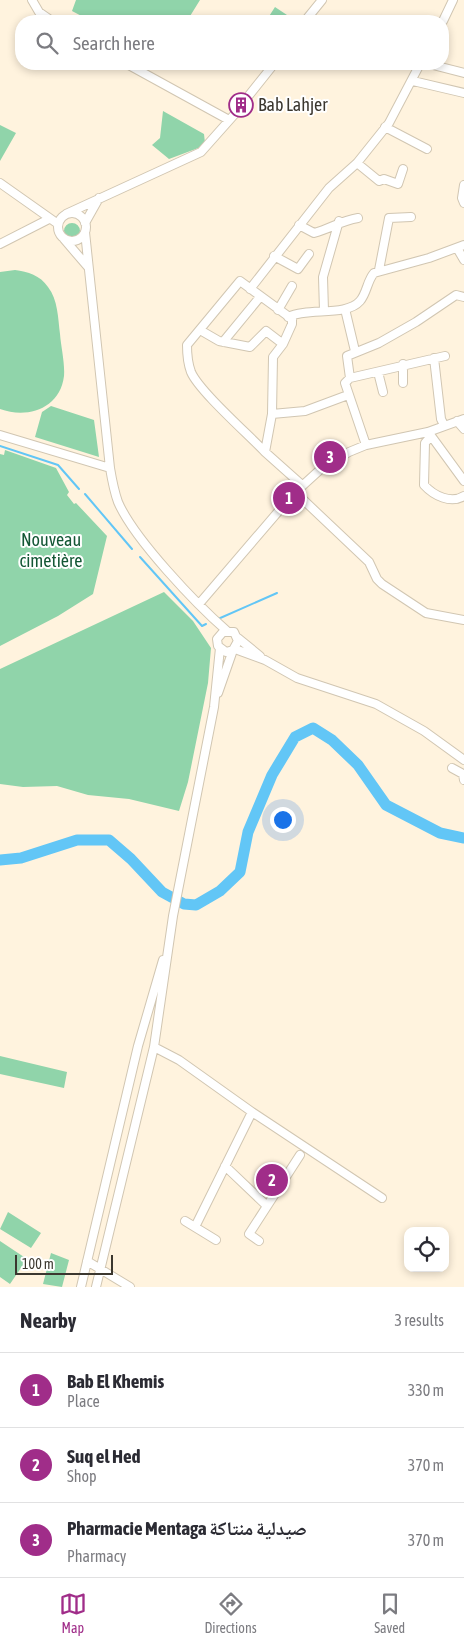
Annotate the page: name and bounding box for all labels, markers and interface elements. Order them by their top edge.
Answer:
search box [15,15,449,70]
icon: search [33,29,61,57]
text: Search here [73,32,155,54]
building icon: Bab Lahjer [228,92,254,118]
place label: Bab Lahjer [258,94,328,115]
pin: 3 [314,438,346,476]
pin: 1 [273,479,305,517]
park label: Nouveau cimetière [20,529,82,571]
your location [270,807,296,833]
pin: 2 [256,1161,288,1199]
map controls [404,1227,449,1272]
button: locate [404,1227,449,1272]
scale bar [15,1252,112,1275]
text: 100 m [22,1256,54,1272]
text: Nearby [20,1308,76,1332]
text: 3 results [394,1311,444,1329]
text: Bab El Khemis [67,1370,164,1392]
text: 1 [32,1381,40,1399]
text: 330 m [408,1381,444,1399]
text: Place [67,1392,100,1410]
text: Suq el Hed [67,1445,141,1467]
text: 2 [32,1456,40,1474]
text: 370 m [408,1456,444,1474]
text: Shop [67,1467,97,1485]
text: Pharmacie Mentaga صيدلية منتاكة [67,1517,307,1539]
text: 3 [32,1531,40,1549]
text: 370 m [408,1531,444,1549]
text: Pharmacy [67,1547,126,1565]
tab: Map [59,1590,87,1636]
tab: Directions [204,1590,257,1636]
tab: Saved [374,1590,405,1636]

